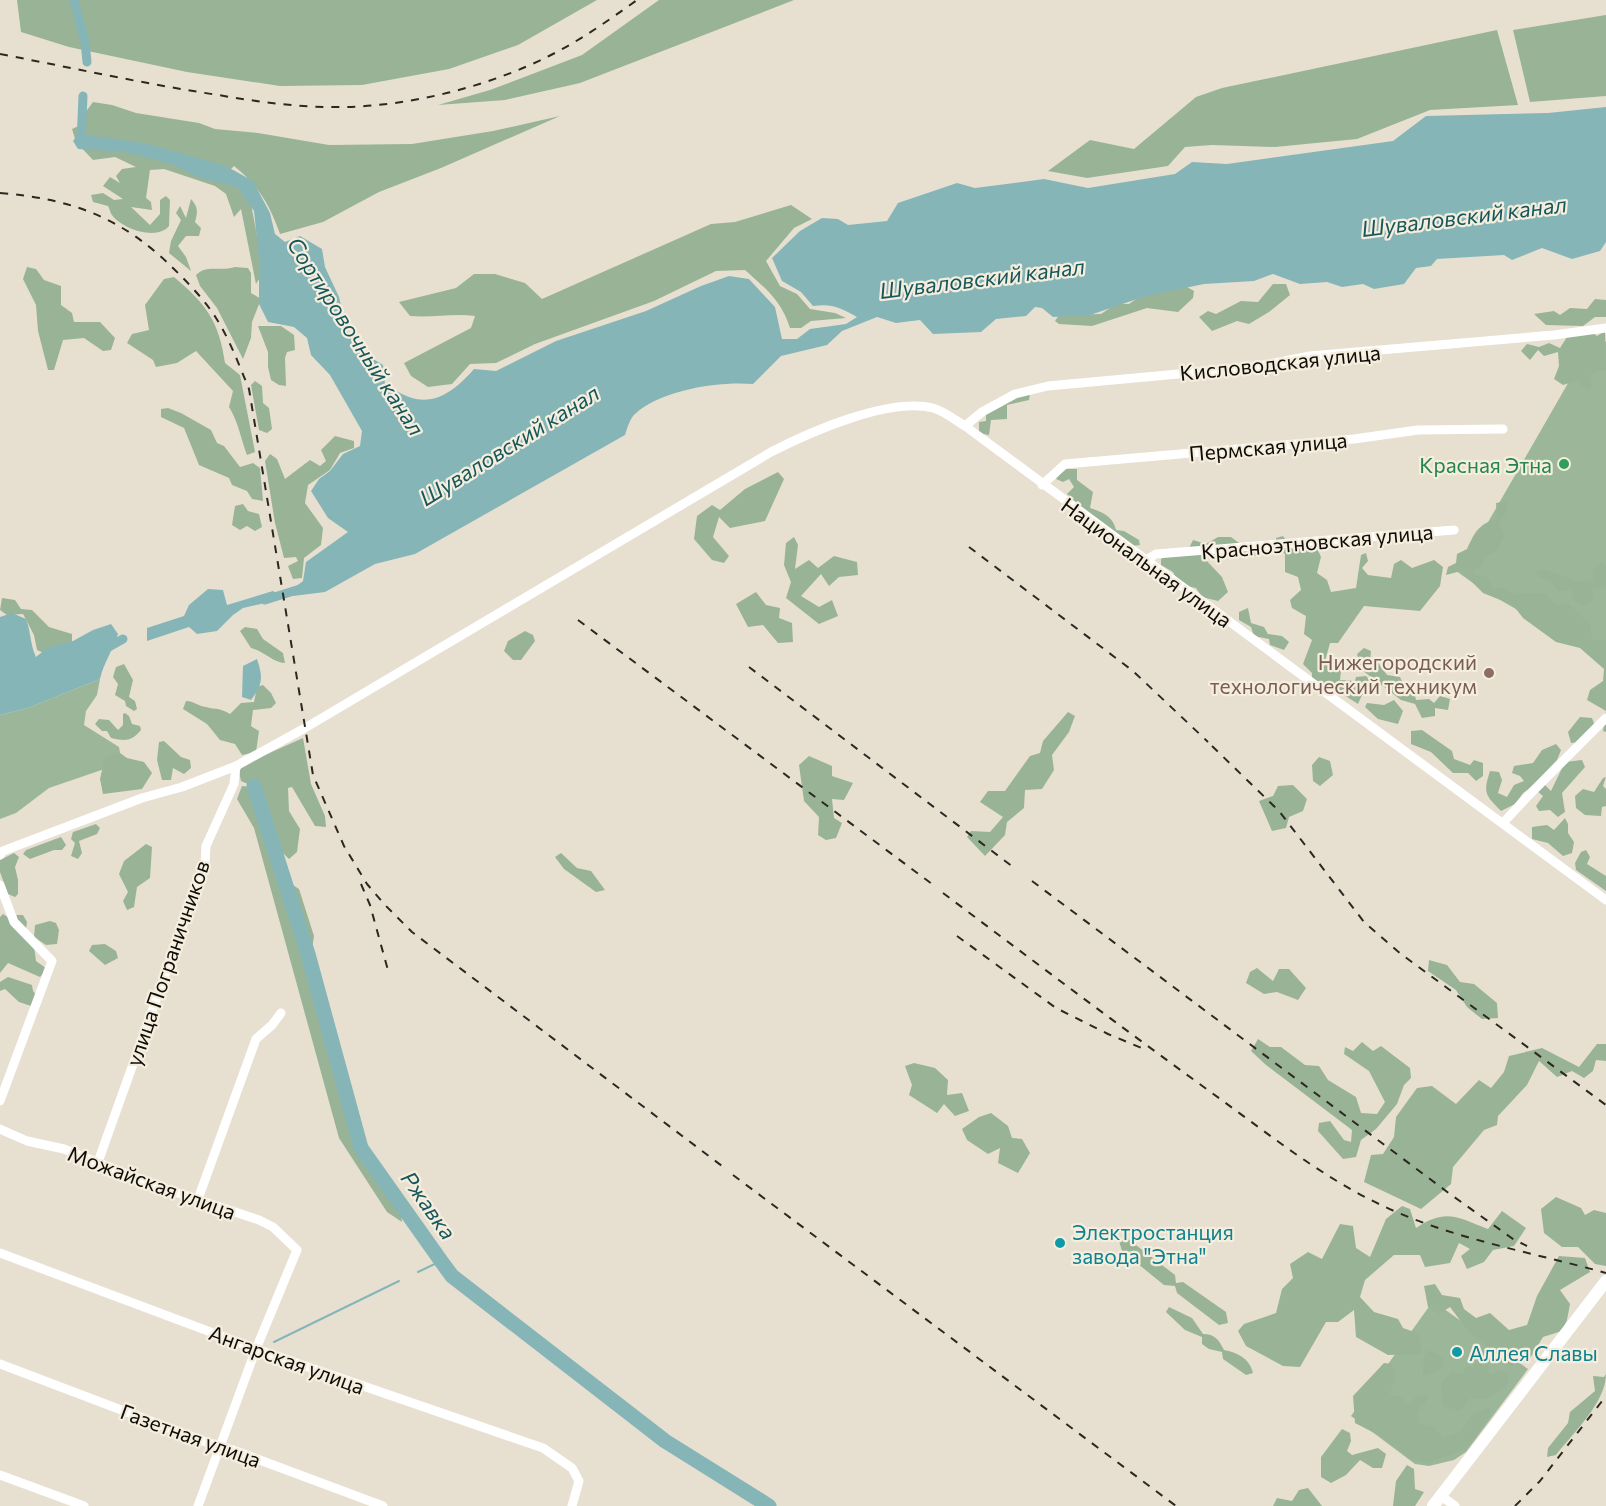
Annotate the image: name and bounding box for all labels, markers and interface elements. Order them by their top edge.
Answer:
water label: Шуваловский канал [1360,190,1569,242]
water label: Сортировочный канал [282,232,430,441]
water label: Шуваловский канал [878,252,1087,304]
street label: Кисловодская улица [1178,339,1382,385]
water label: Шуваловский канал [414,379,604,511]
street label: Пермская улица [1188,427,1348,465]
place label: Красная Этна [1419,452,1552,477]
marker: Красная Этна [1557,457,1571,471]
street label: Национальная улица [1057,492,1237,632]
street label: Красноэтновская улица [1200,518,1434,564]
place label: Нижегородский технологический техникум [1210,649,1477,698]
marker: Нижегородский технологический техникум [1482,666,1496,680]
street label: улица Пограничников [120,857,214,1069]
street label: Можайская улица [65,1140,239,1224]
water label: Ржавка [396,1166,462,1244]
place label: Электростанция завода "Этна" [1072,1219,1234,1268]
marker: Электростанция завода "Этна" [1053,1236,1067,1250]
street label: Ангарская улица [206,1319,368,1399]
place label: Аллея Славы [1469,1340,1598,1365]
marker: Аллея Славы [1450,1345,1464,1359]
street label: Газетная улица [117,1398,265,1472]

